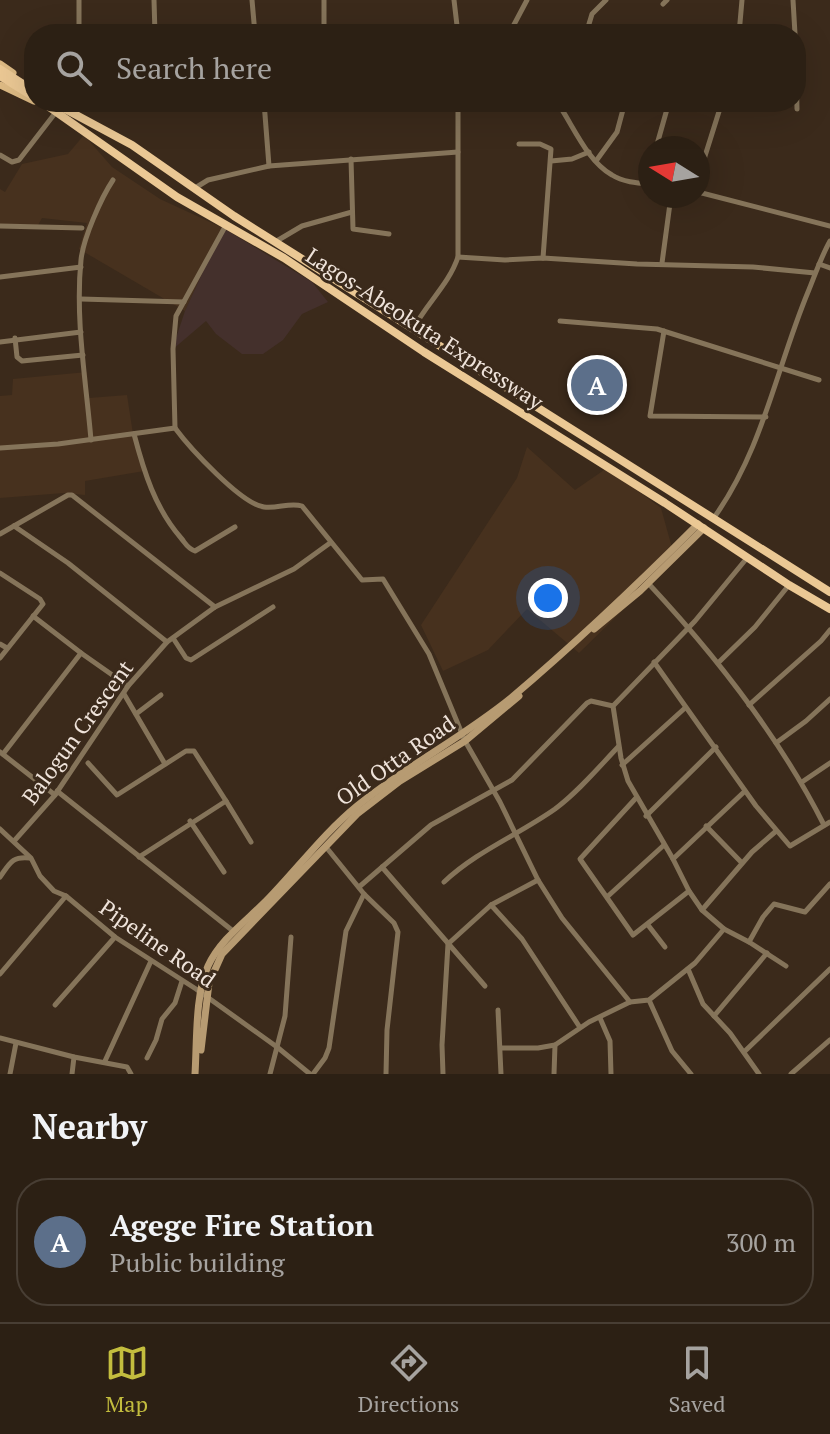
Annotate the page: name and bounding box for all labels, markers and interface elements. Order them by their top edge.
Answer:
search box [24,24,806,112]
icon: search [52,46,96,90]
text: Search here [116,48,272,88]
north arrow [638,136,710,208]
street label: Lagos-Abeokuta Expressway [301,240,550,416]
pin: A [571,355,623,415]
your location [528,578,568,618]
street label: Balogun Crescent [15,654,139,810]
street label: Old Otta Road [330,708,460,812]
street label: Pipeline Road [94,892,222,994]
text: Nearby [32,1104,147,1149]
text: Agege Fire Station [110,1205,374,1245]
text: A [51,1225,69,1259]
text: 300 m [726,1225,796,1259]
text: Public building [110,1245,285,1279]
tab: Map [105,1341,149,1418]
tab: Directions [358,1341,459,1418]
tab: Saved [668,1341,725,1418]

